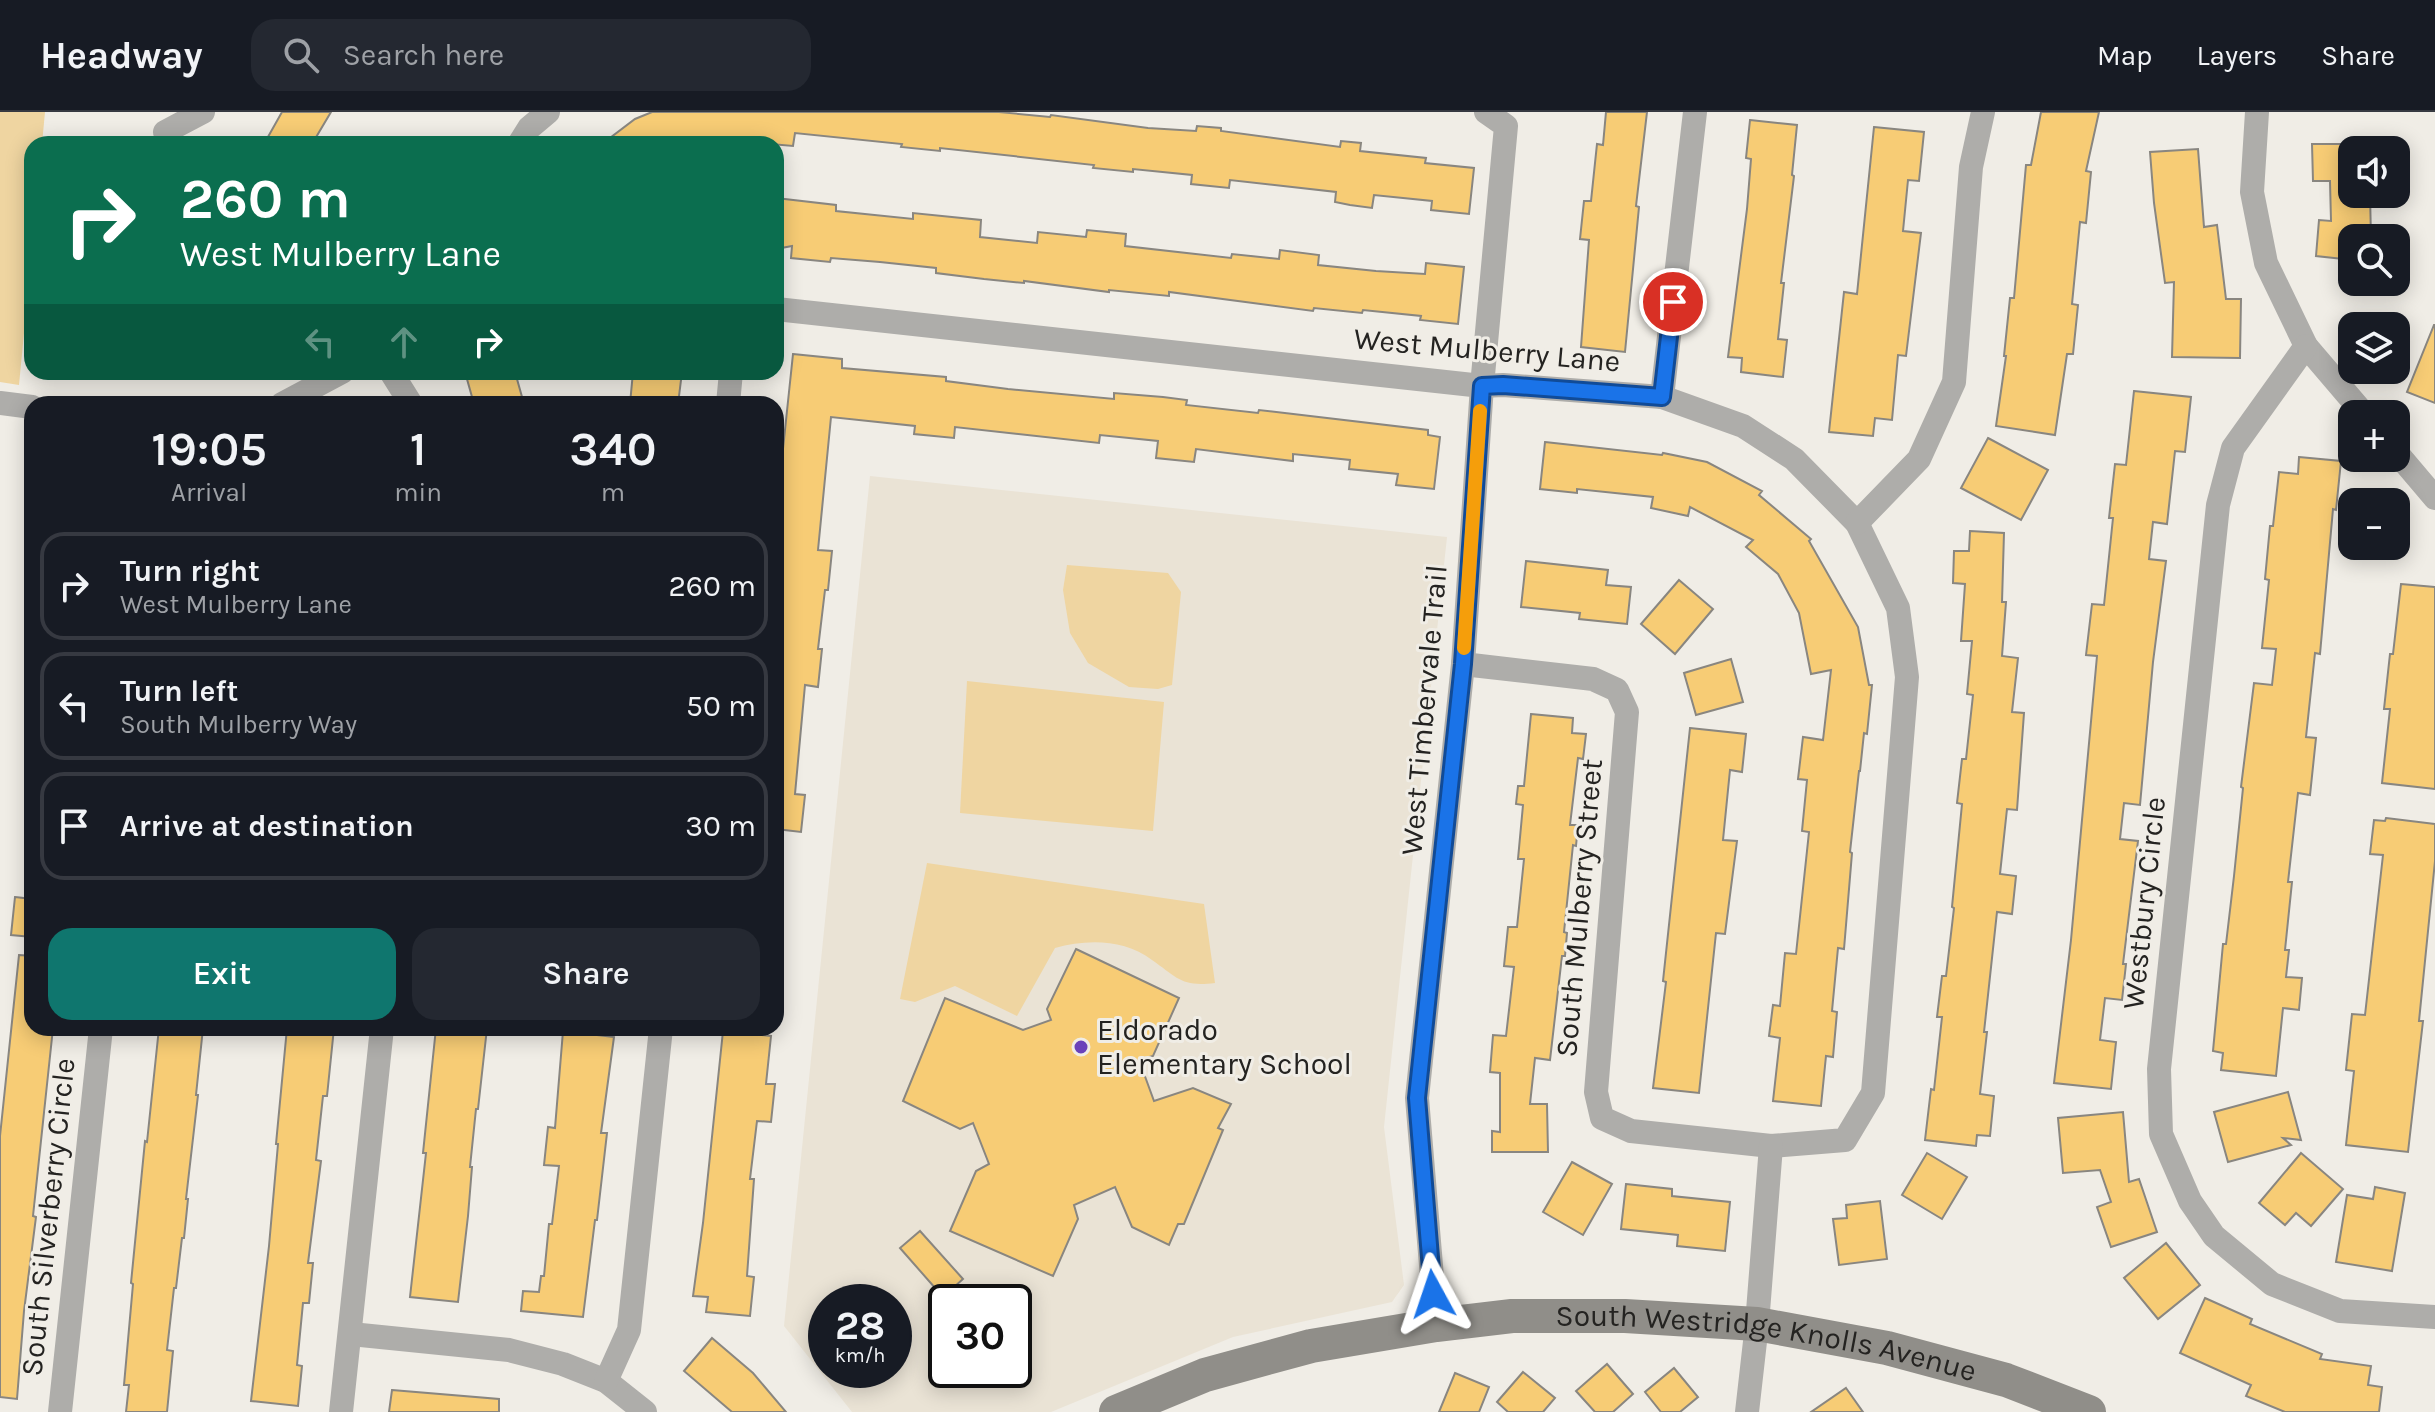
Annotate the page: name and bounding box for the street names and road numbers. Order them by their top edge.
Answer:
street label: West Mulberry Lane [1352,320,1622,380]
street label: West Timbervale Trail [1393,563,1455,857]
street label: South Mulberry Street [1548,757,1610,1059]
street label: Westbury Circle [2115,795,2173,1011]
street label: South Silverberry Circle [13,1056,83,1378]
street label: South Westridge Knolls Avenue [1555,1298,1980,1389]

